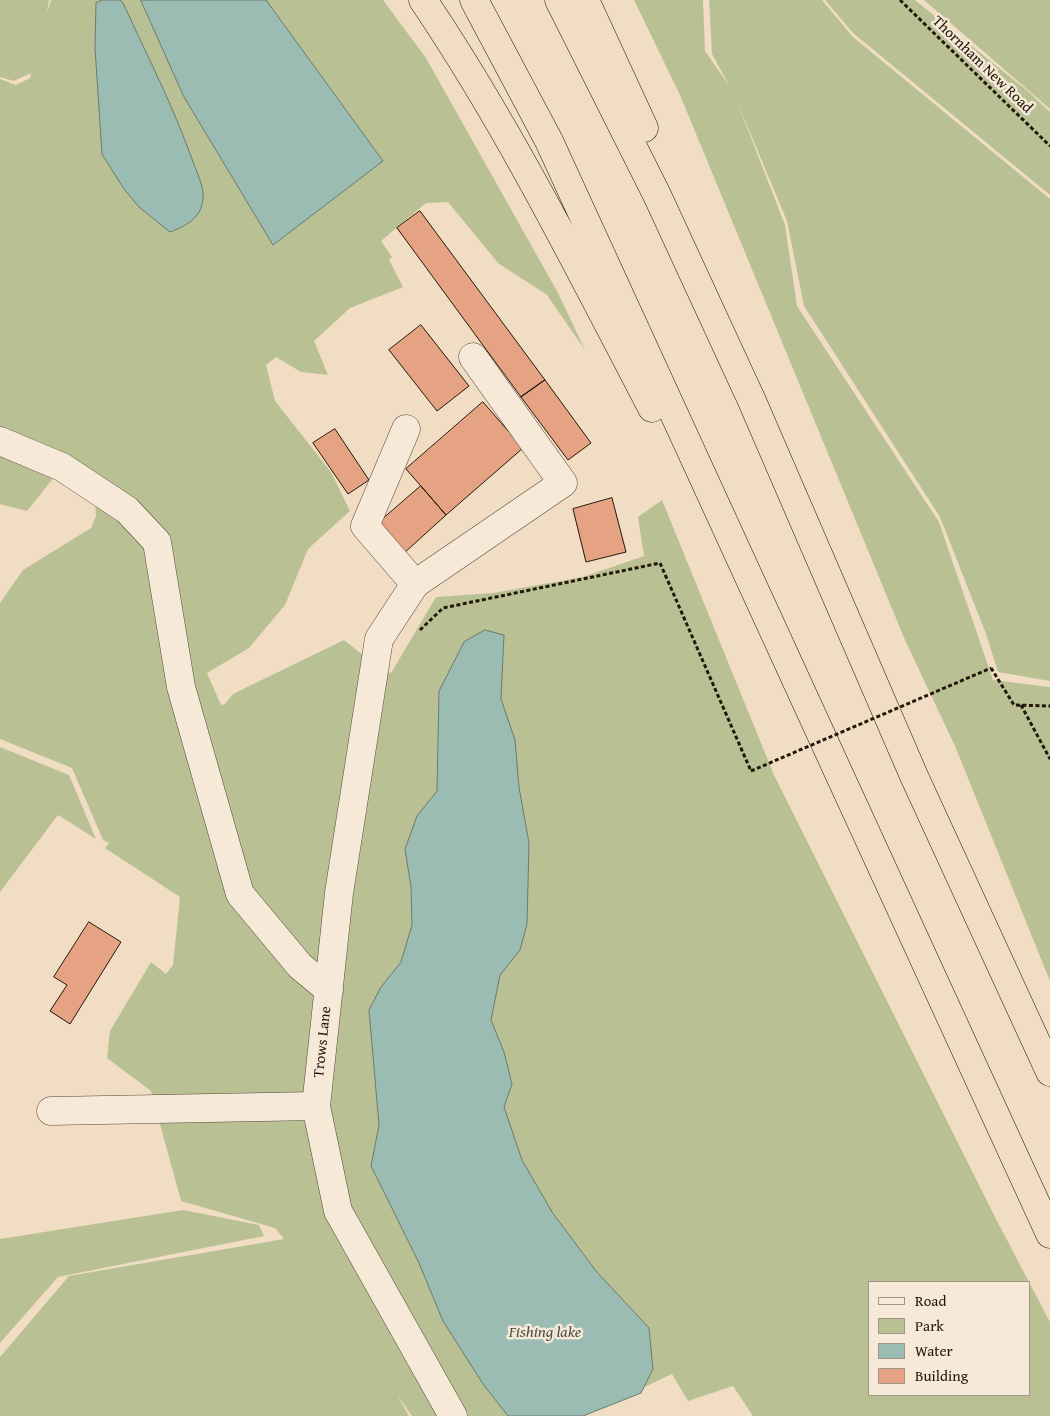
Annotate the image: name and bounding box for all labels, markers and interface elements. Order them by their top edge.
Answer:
street label: Thornham New Road [928,13,1036,117]
street label: Trows Lane [310,1005,336,1079]
legend [868,1281,1030,1396]
text: Road [915,1290,946,1311]
text: Park [915,1315,944,1336]
water label: Fishing lake [509,1323,581,1343]
text: Water [915,1340,953,1361]
text: Building [915,1365,968,1386]

